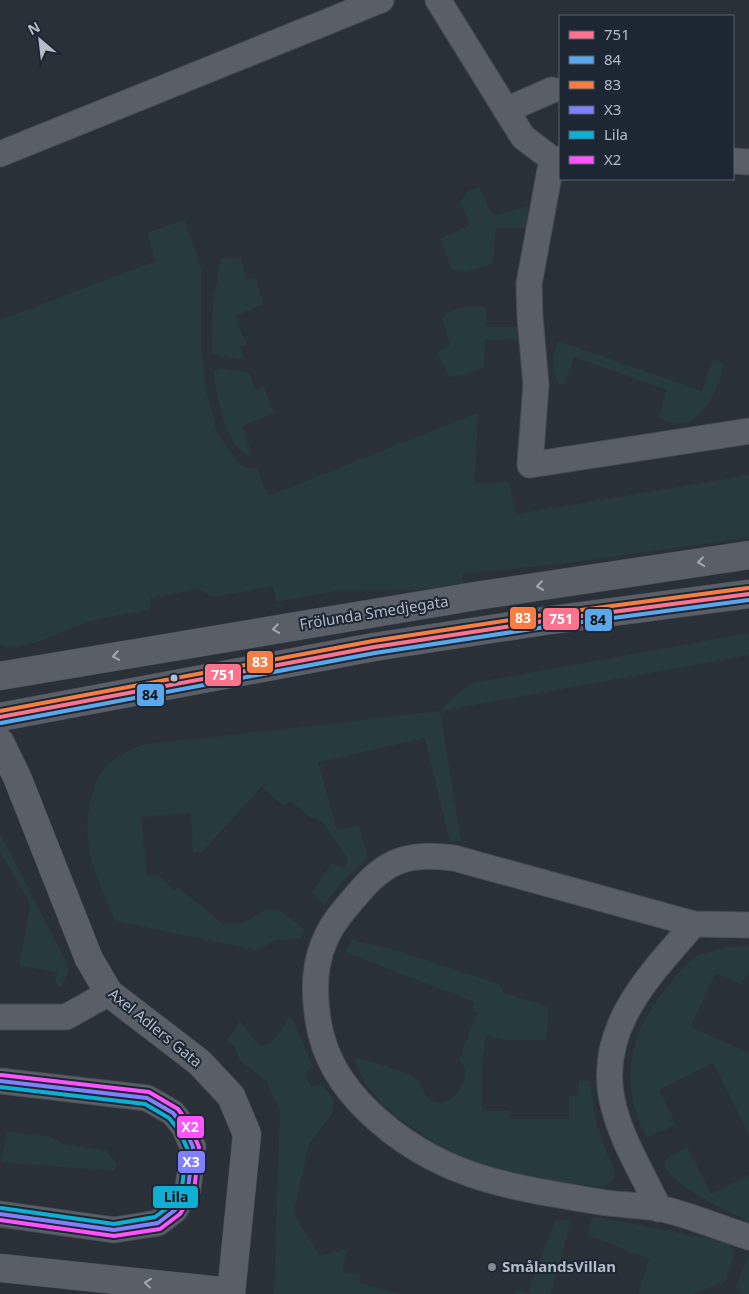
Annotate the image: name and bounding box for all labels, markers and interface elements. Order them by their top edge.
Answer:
north arrow [15,15,65,65]
legend [559,15,734,180]
text: N [24,17,43,39]
text: 751 [604,24,630,44]
text: 84 [604,49,622,69]
text: 83 [604,74,621,94]
text: X3 [604,99,621,119]
text: Lila [604,124,628,144]
text: X2 [604,149,621,169]
one-way arrow [696,556,704,567]
one-way arrow [536,580,544,591]
street label: Frölunda Smedjegata [298,590,450,634]
line badge: 83 [509,606,537,630]
line badge: 751 [542,607,580,631]
text: 83 [515,608,531,627]
line badge: 84 [584,608,613,632]
text: 751 [549,609,573,628]
text: 84 [590,610,606,629]
one-way arrow [272,623,280,633]
line badge: 83 [246,650,274,674]
one-way arrow [111,651,120,661]
text: 83 [252,652,268,671]
line badge: 751 [204,663,242,687]
text: 751 [211,665,235,684]
unlabelled marker [169,673,179,683]
line badge: 84 [136,683,165,707]
text: 84 [142,685,158,704]
street label: Axel Adlers Gata [105,983,207,1071]
line badge: X2 [176,1115,205,1139]
text: X2 [181,1117,199,1136]
line badge: X3 [177,1150,206,1174]
text: X3 [182,1152,200,1171]
line badge: Lila [152,1185,199,1209]
text: Lila [164,1187,188,1206]
place label: SmålandsVillan [502,1256,616,1276]
marker: SmålandsVillan [486,1261,498,1273]
one-way arrow [143,1278,151,1289]

